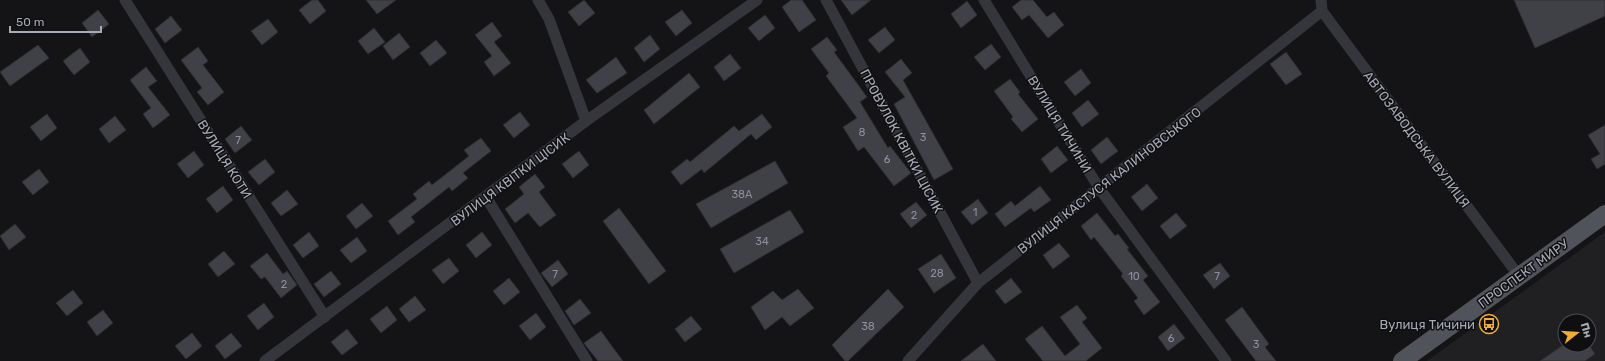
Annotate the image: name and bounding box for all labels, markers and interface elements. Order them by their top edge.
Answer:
scale bar [10,8,101,34]
text: 50 m [16,15,44,29]
street label: ПРОВУЛОК КВІТКИ ЦІСИК [857,67,946,216]
street label: АВТОЗАВОДСЬКА ВУЛИЦЯ [1360,68,1473,210]
street label: ВУЛИЦЯ ТИЧИНИ [1025,73,1094,175]
street label: ВУЛИЦЯ КАСТУСЯ КАЛИНОВСЬКОГО [1015,104,1204,257]
street label: ВУЛИЦЯ КОТИ [194,117,255,201]
house number: 8 [859,126,866,139]
street label: ВУЛИЦЯ КВІТКИ ЦІСИК [448,130,573,229]
house number: 3 [920,131,927,144]
house number: 7 [235,134,241,147]
house number: 6 [884,153,891,166]
house number: 38А [732,188,753,201]
house number: 1 [973,206,977,219]
house number: 2 [911,209,917,222]
house number: 34 [755,235,769,248]
street label: ПРОСПЕКТ МИРУ [1475,236,1571,311]
house number: 28 [930,267,944,280]
house number: 7 [552,268,558,281]
house number: 10 [1128,270,1140,283]
house number: 7 [1214,270,1220,283]
house number: 2 [281,278,287,291]
bus stop icon: Вулиця Тичини [1478,313,1500,335]
north arrow [1557,313,1597,353]
place label: Вулиця Тичини [1379,317,1475,332]
house number: 38 [861,320,875,333]
text: Пн [1578,321,1595,339]
house number: 6 [1168,332,1175,345]
house number: 3 [1253,338,1260,351]

